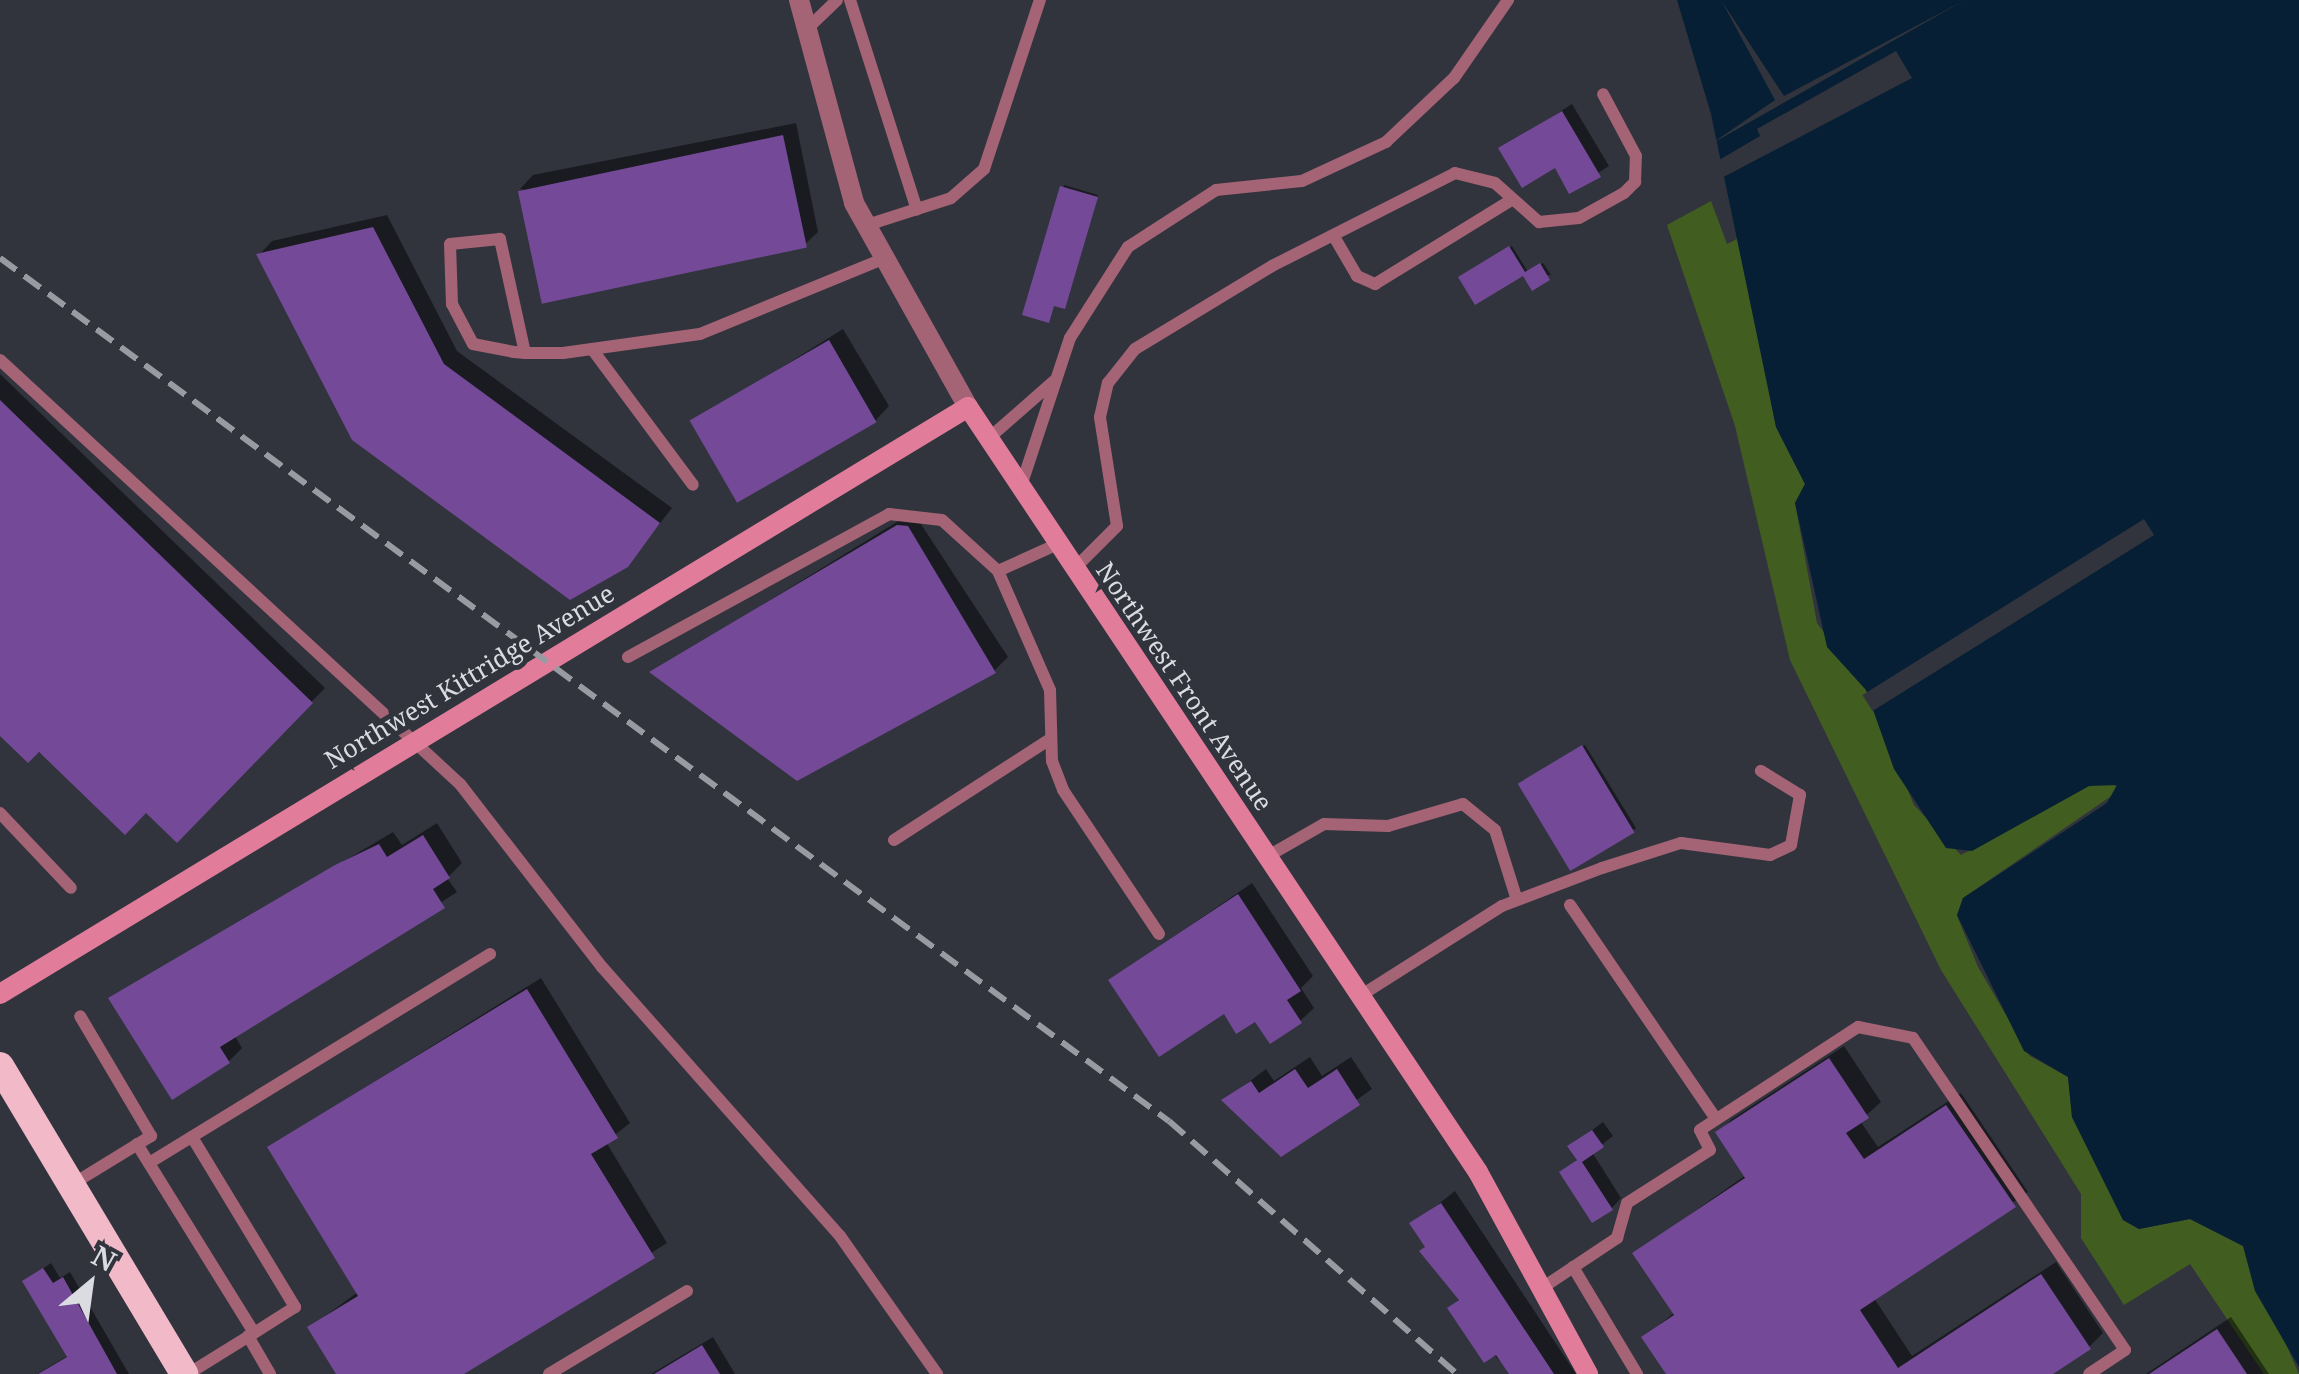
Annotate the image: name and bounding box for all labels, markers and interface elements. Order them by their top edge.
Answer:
street label: Northwest Front Avenue [1091,556,1279,816]
street label: Northwest Kittridge Avenue [319,578,619,774]
north arrow [40,1234,140,1334]
text: N [86,1236,123,1280]

